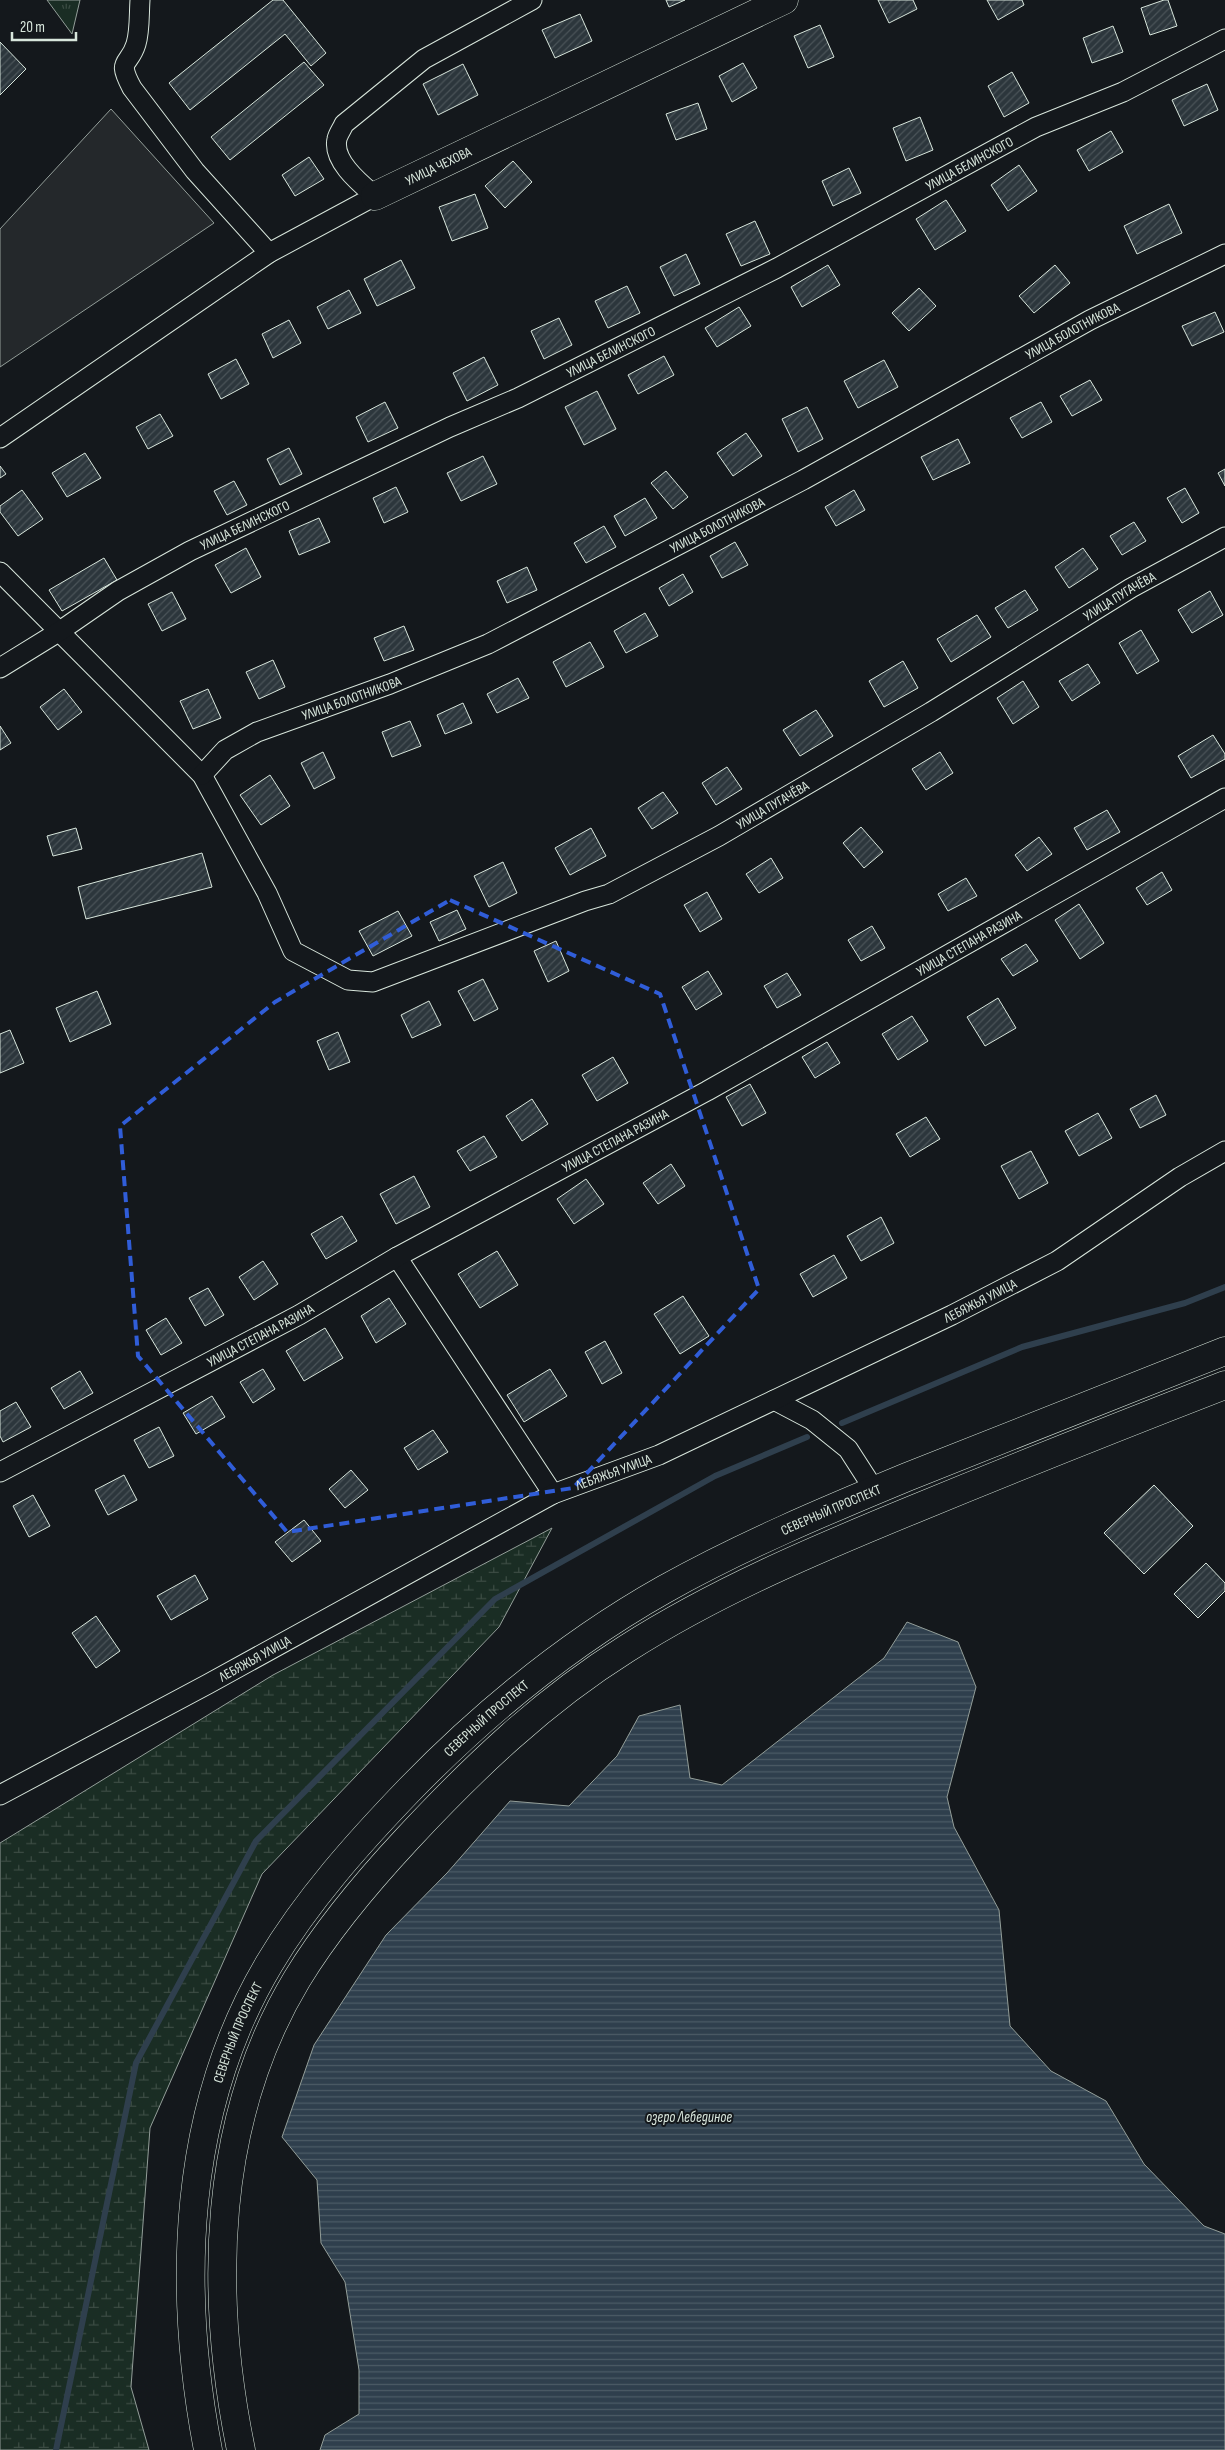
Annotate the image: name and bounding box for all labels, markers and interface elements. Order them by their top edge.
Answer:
scale bar [12,10,76,42]
text: 20 m [20,18,45,37]
street label: УЛИЦА БЕЛИНСКОГО [922,133,1016,194]
street label: УЛИЦА ЧЕХОВА [402,142,475,189]
street label: УЛИЦА БОЛОТНИКОВА [1022,298,1123,363]
street label: УЛИЦА БЕЛИНСКОГО [563,322,658,381]
street label: УЛИЦА БОЛОТНИКОВА [667,493,768,556]
street label: УЛИЦА БЕЛИНСКОГО [197,496,292,553]
street label: УЛИЦА ПУГАЧЁВА [1080,567,1159,624]
street label: УЛИЦА БОЛОТНИКОВА [299,672,404,724]
street label: УЛИЦА ПУГАЧЁВА [733,776,813,833]
street label: УЛИЦА СТЕПАНА РАЗИНА [913,906,1025,979]
street label: УЛИЦА СТЕПАНА РАЗИНА [559,1104,672,1176]
street label: ЛЕБЯЖЬЯ УЛИЦА [940,1274,1020,1327]
street label: УЛИЦА СТЕПАНА РАЗИНА [204,1299,318,1370]
street label: ЛЕБЯЖЬЯ УЛИЦА [572,1450,655,1494]
street label: СЕВЕРНЫЙ ПРОСПЕКТ [778,1480,884,1539]
street label: ЛЕБЯЖЬЯ УЛИЦА [215,1631,294,1685]
street label: СЕВЕРНЫЙ ПРОСПЕКТ [440,1676,532,1760]
street label: СЕВЕРНЫЙ ПРОСПЕКТ [209,1979,266,2085]
water label: озеро Лебединое [646,2108,732,2127]

